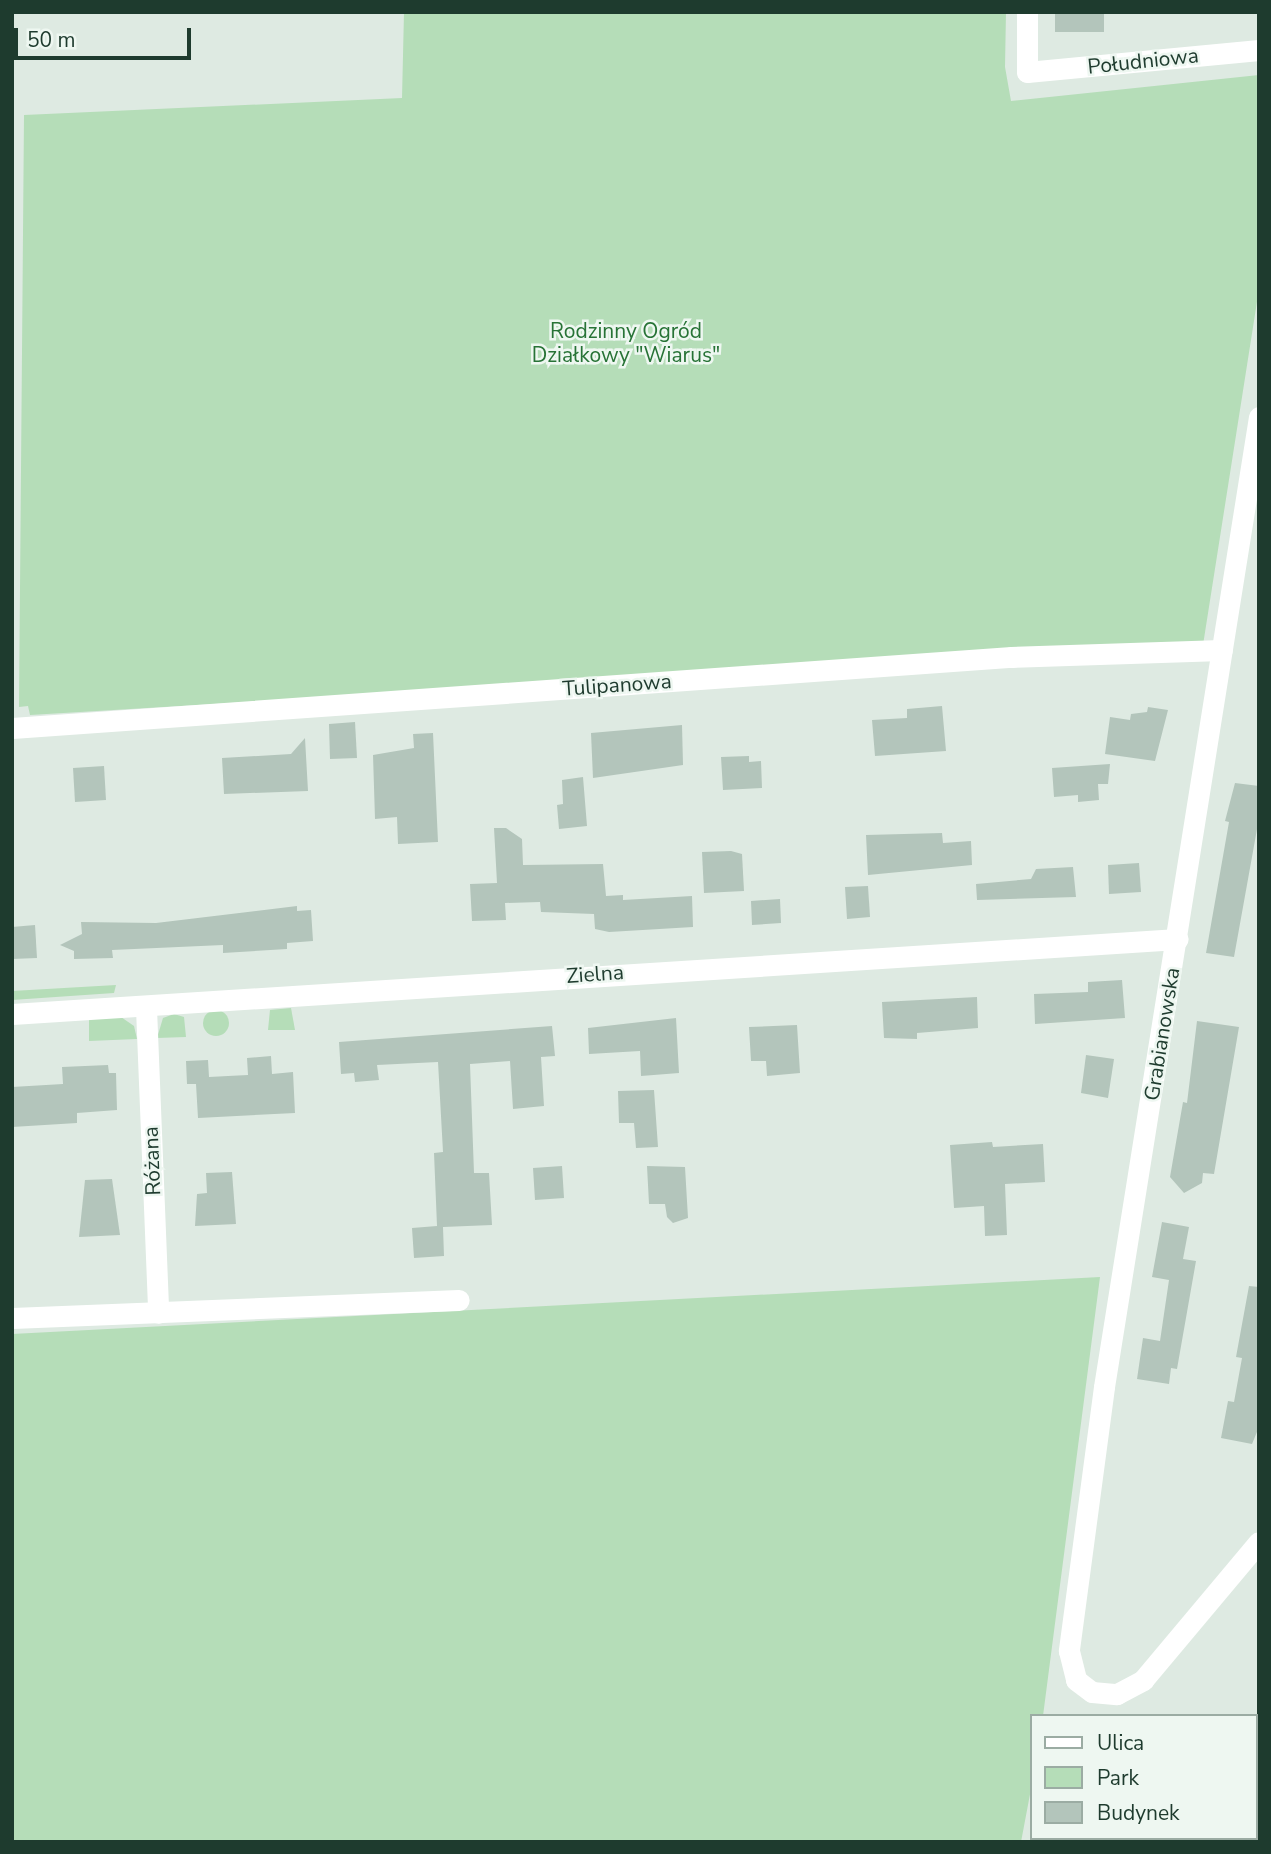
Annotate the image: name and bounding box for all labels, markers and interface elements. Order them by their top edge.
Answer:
scale bar [18,14,194,58]
text: 50 m [27,26,76,54]
street label: Południowa [1086,43,1200,79]
park label: Rodzinny Ogród Działkowy "Wiarus" [532,318,720,368]
street label: Tulipanowa [562,669,672,701]
street label: Zielna [565,959,625,989]
street label: Grabianowska [1139,966,1185,1102]
street label: Różana [138,1126,166,1196]
legend [1030,1714,1257,1840]
text: Ulica [1097,1729,1144,1757]
text: Park [1097,1764,1139,1792]
text: Budynek [1097,1799,1180,1827]

